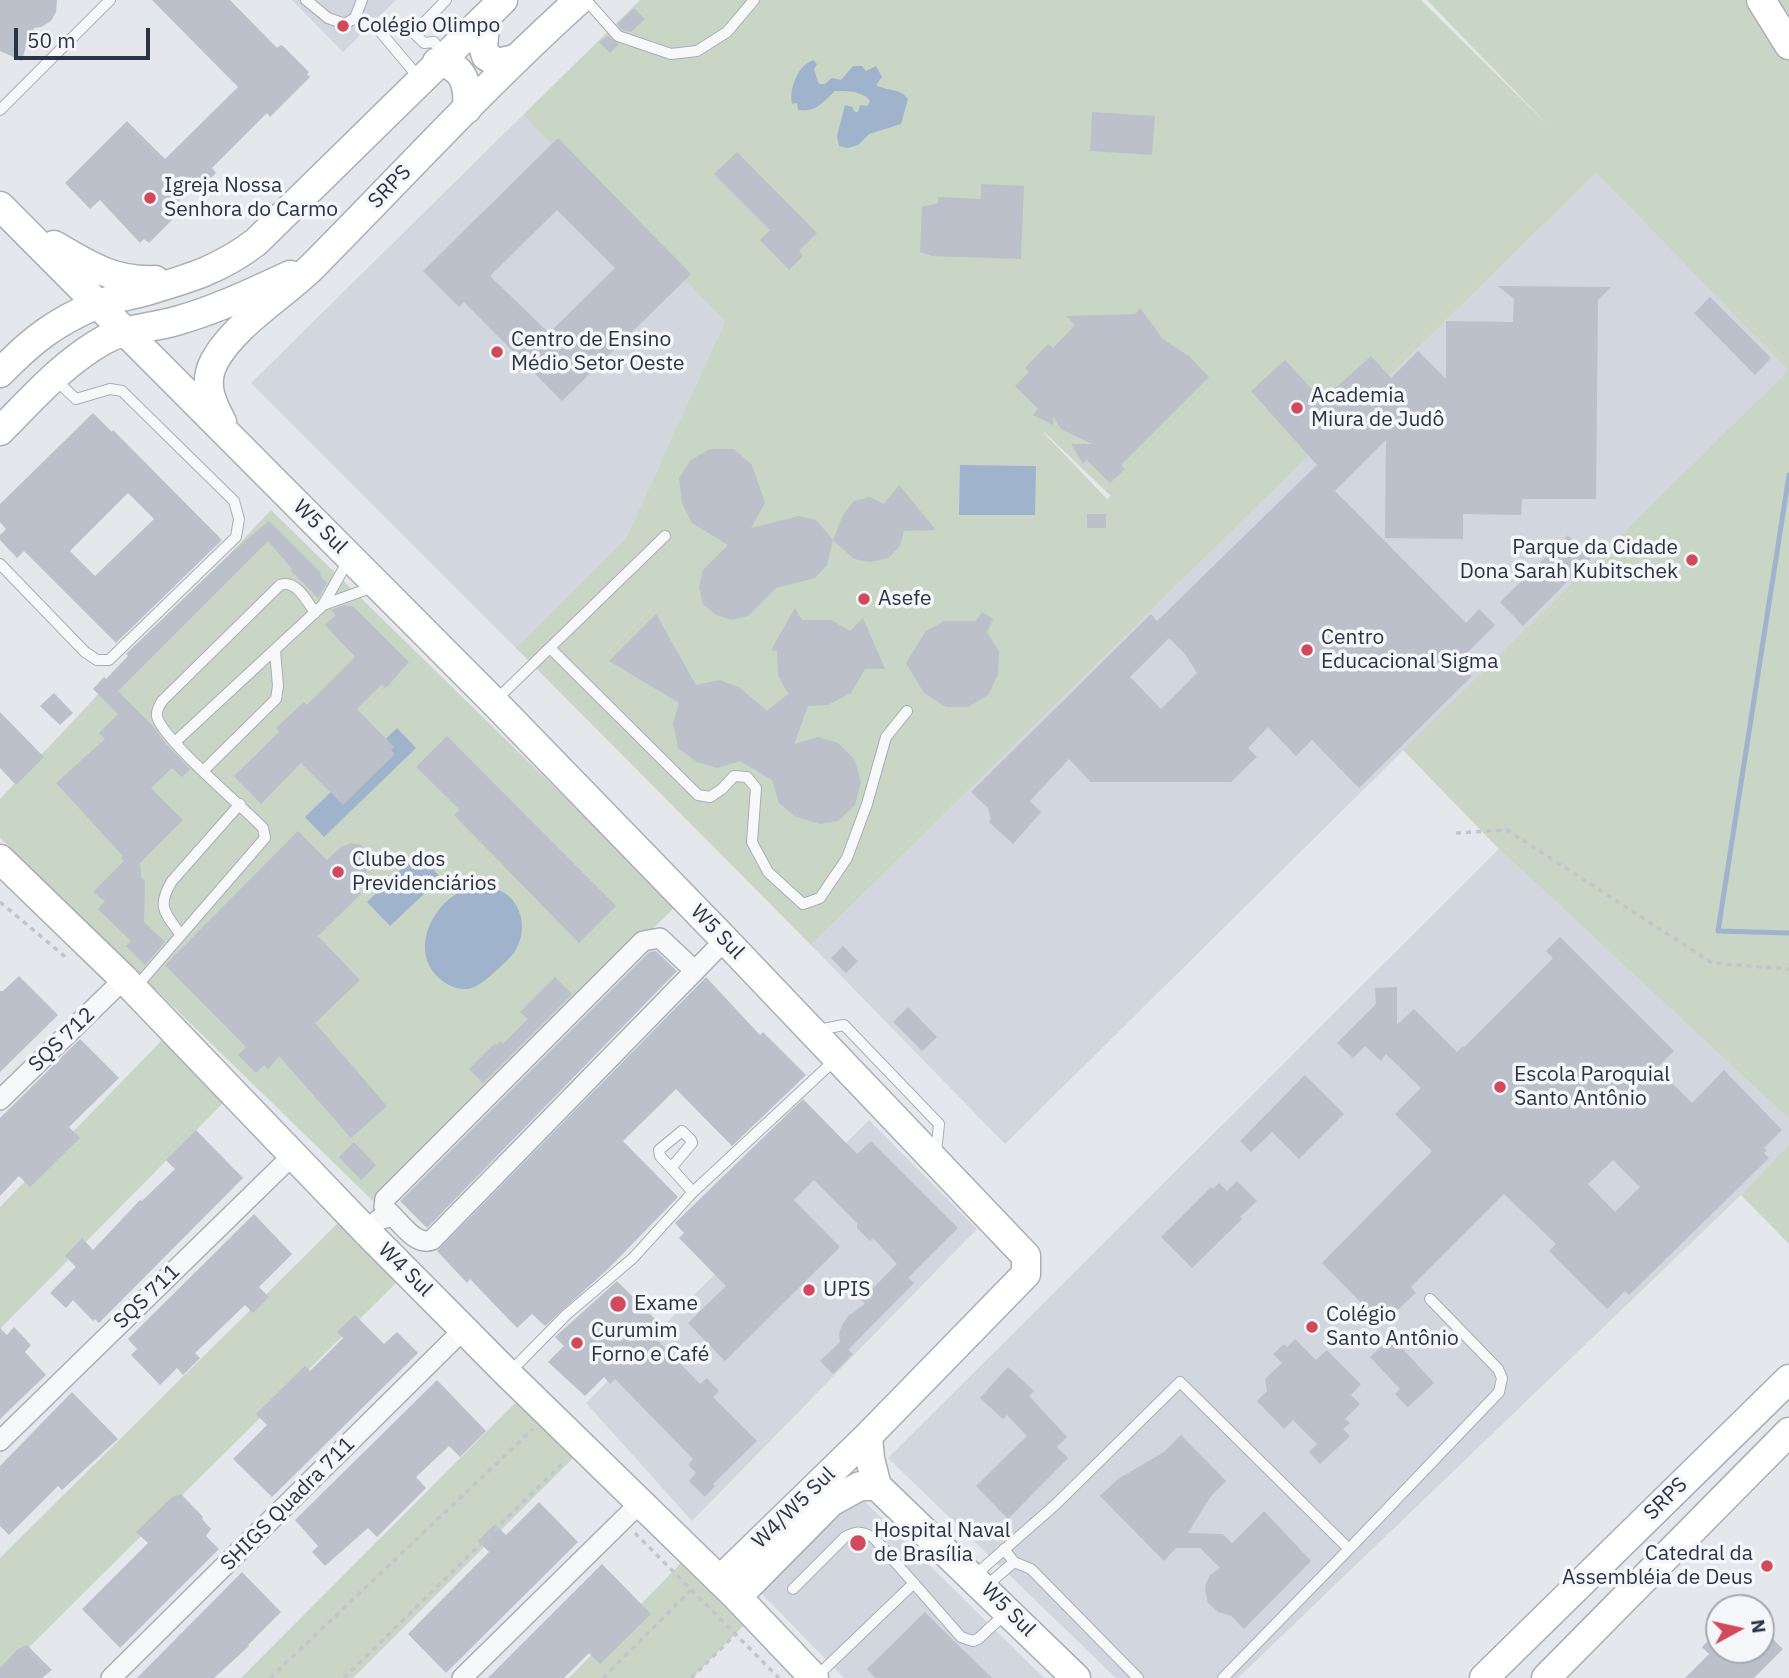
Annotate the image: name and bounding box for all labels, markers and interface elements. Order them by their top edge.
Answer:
place label: Colégio Olimpo [357,13,500,39]
scale bar [18,14,154,58]
marker: Colégio Olimpo [335,18,351,34]
text: 50 m [27,26,76,54]
street label: SRPS [363,160,417,214]
place label: Igreja Nossa Senhora do Carmo [164,173,338,223]
marker: Igreja Nossa Senhora do Carmo [142,190,158,206]
place label: Centro de Ensino Médio Setor Oeste [511,327,684,377]
marker: Centro de Ensino Médio Setor Oeste [489,344,505,360]
place label: Academia Miura de Judô [1311,383,1444,433]
marker: Academia Miura de Judô [1289,400,1305,416]
street label: W5 Sul [288,495,352,559]
place label: Parque da Cidade Dona Sarah Kubitschek [1460,535,1678,585]
marker: Parque da Cidade Dona Sarah Kubitschek [1684,552,1700,568]
place label: Asefe [878,586,931,612]
marker: Asefe [856,591,872,607]
place label: Centro Educacional Sigma [1321,625,1498,675]
marker: Centro Educacional Sigma [1299,642,1315,658]
place label: Clube dos Previdenciários [352,847,497,897]
marker: Clube dos Previdenciários [330,864,346,880]
street label: W5 Sul [685,899,749,965]
street label: SQS 712 [24,1002,100,1078]
place label: Escola Paroquial Santo Antônio [1514,1062,1670,1112]
marker: Escola Paroquial Santo Antônio [1492,1079,1508,1095]
street label: W4 Sul [373,1238,437,1302]
street label: SQS 711 [109,1259,185,1335]
place label: UPIS [823,1277,871,1303]
marker: UPIS [801,1282,817,1298]
place label: Exame [634,1291,698,1317]
marker: Exame [608,1294,628,1314]
place label: Colégio Santo Antônio [1326,1302,1459,1352]
place label: Curumim Forno e Café [591,1318,709,1368]
marker: Colégio Santo Antônio [1304,1319,1320,1335]
marker: Curumim Forno e Café [569,1335,585,1351]
street label: SHIGS Quadra 711 [216,1432,360,1576]
street label: W4/W5 Sul [747,1462,841,1554]
street label: SRPS [1639,1472,1693,1526]
place label: Hospital Naval de Brasília [874,1518,1010,1568]
marker: Hospital Naval de Brasília [848,1533,868,1553]
place label: Catedral da Assembléia de Deus [1562,1541,1753,1591]
marker: Catedral da Assembléia de Deus [1759,1558,1775,1574]
street label: W5 Sul [976,1578,1040,1642]
north arrow [1705,1594,1775,1664]
text: N [1746,1618,1772,1635]

